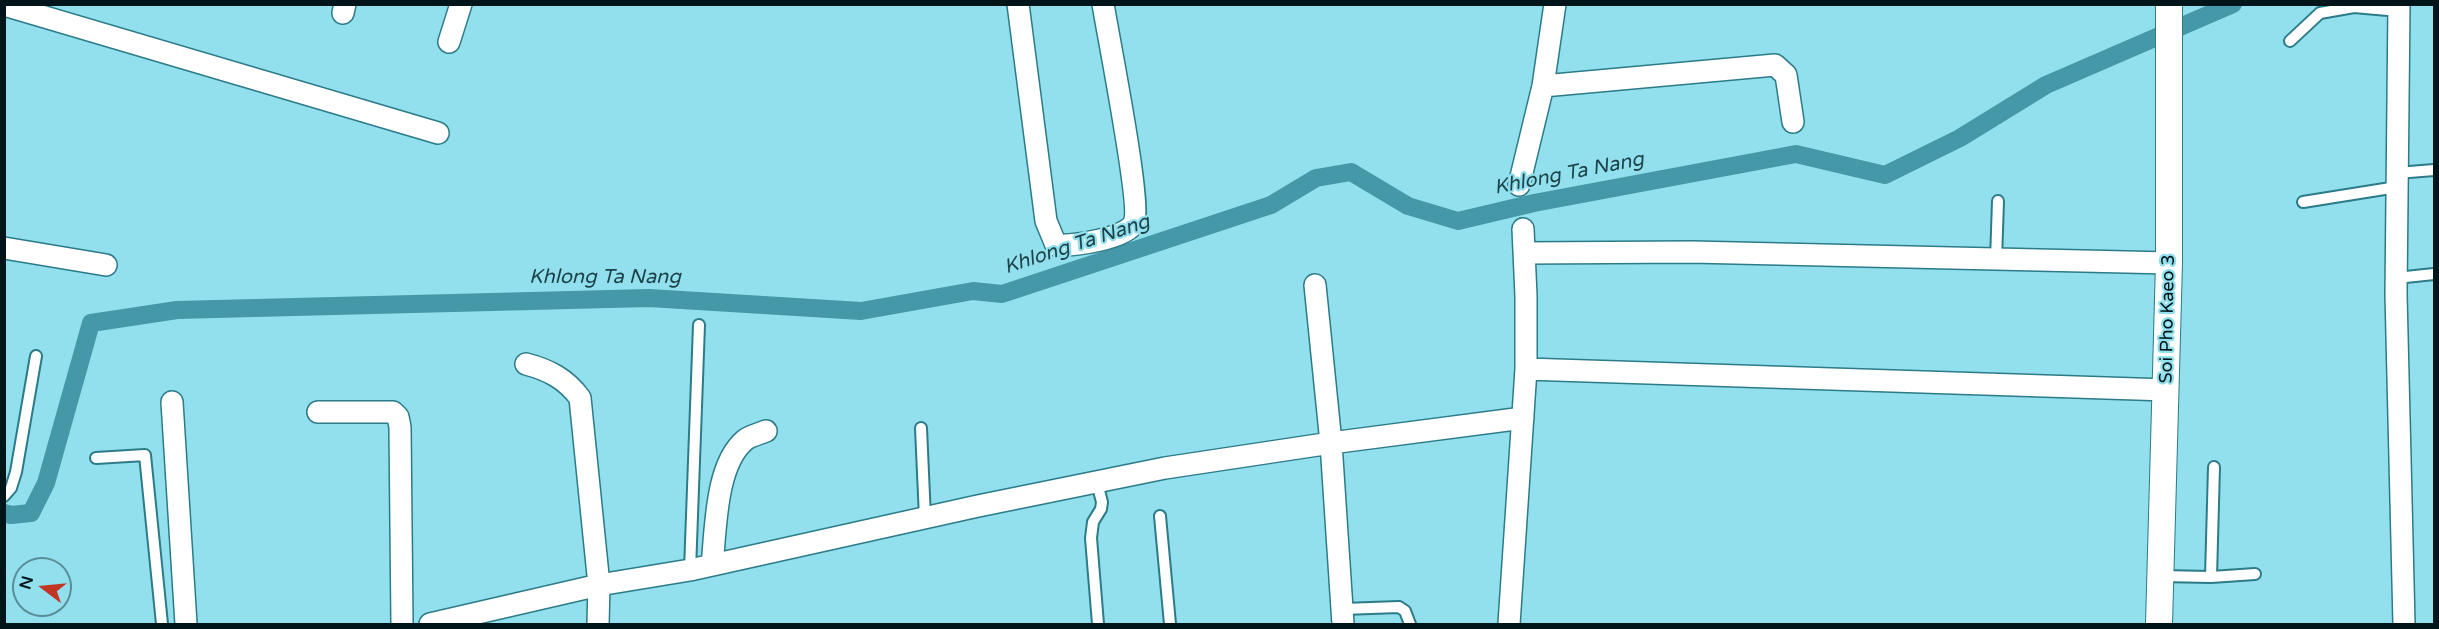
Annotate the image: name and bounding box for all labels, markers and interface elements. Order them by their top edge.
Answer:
water label: Khlong Ta Nang [1492,148,1646,200]
water label: Khlong Ta Nang [1001,210,1153,280]
street label: Soi Pho Kaeo 3 [2156,254,2180,384]
water label: Khlong Ta Nang [529,266,681,290]
north arrow [12,557,72,617]
text: N [15,574,38,592]

